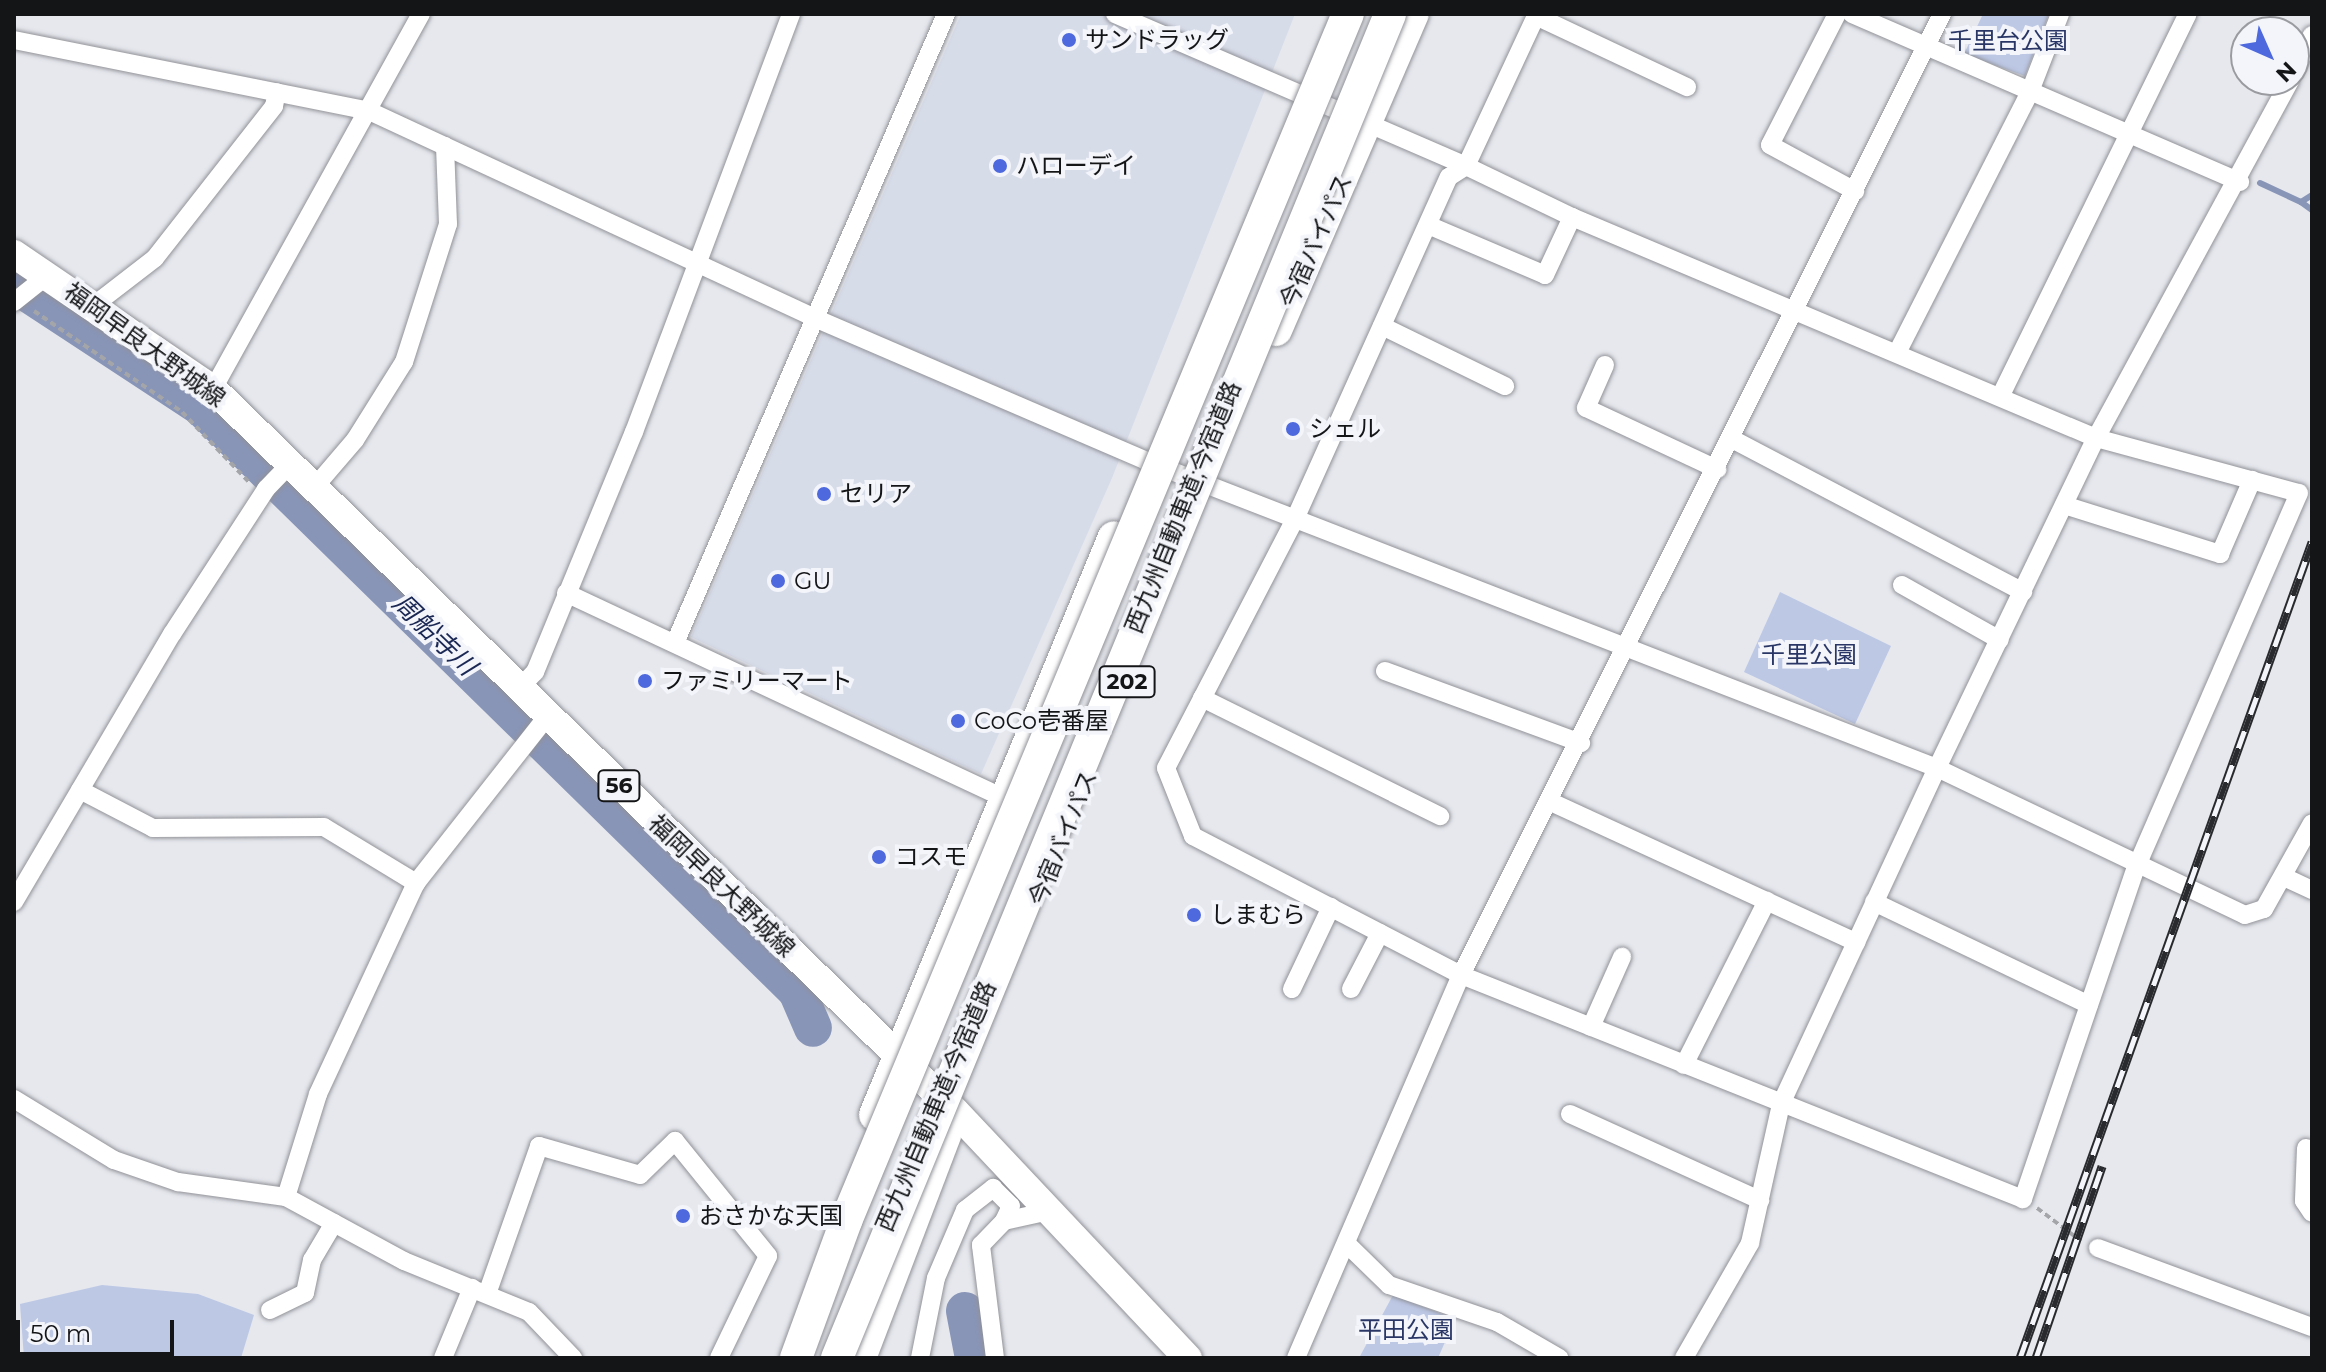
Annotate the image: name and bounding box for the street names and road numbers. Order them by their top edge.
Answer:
street label: 今宿バイパス [1274,169,1358,313]
street label: 福岡早良大野城線 [59,277,231,413]
street label: 西九州自動車道;今宿道路 [1119,377,1247,637]
road number: 202 [1097,664,1157,700]
street label: 今宿バイパス [1023,766,1103,910]
road number: 56 [597,768,641,804]
street label: 福岡早良大野城線 [643,809,801,963]
street label: 西九州自動車道;今宿道路 [870,977,1002,1235]

